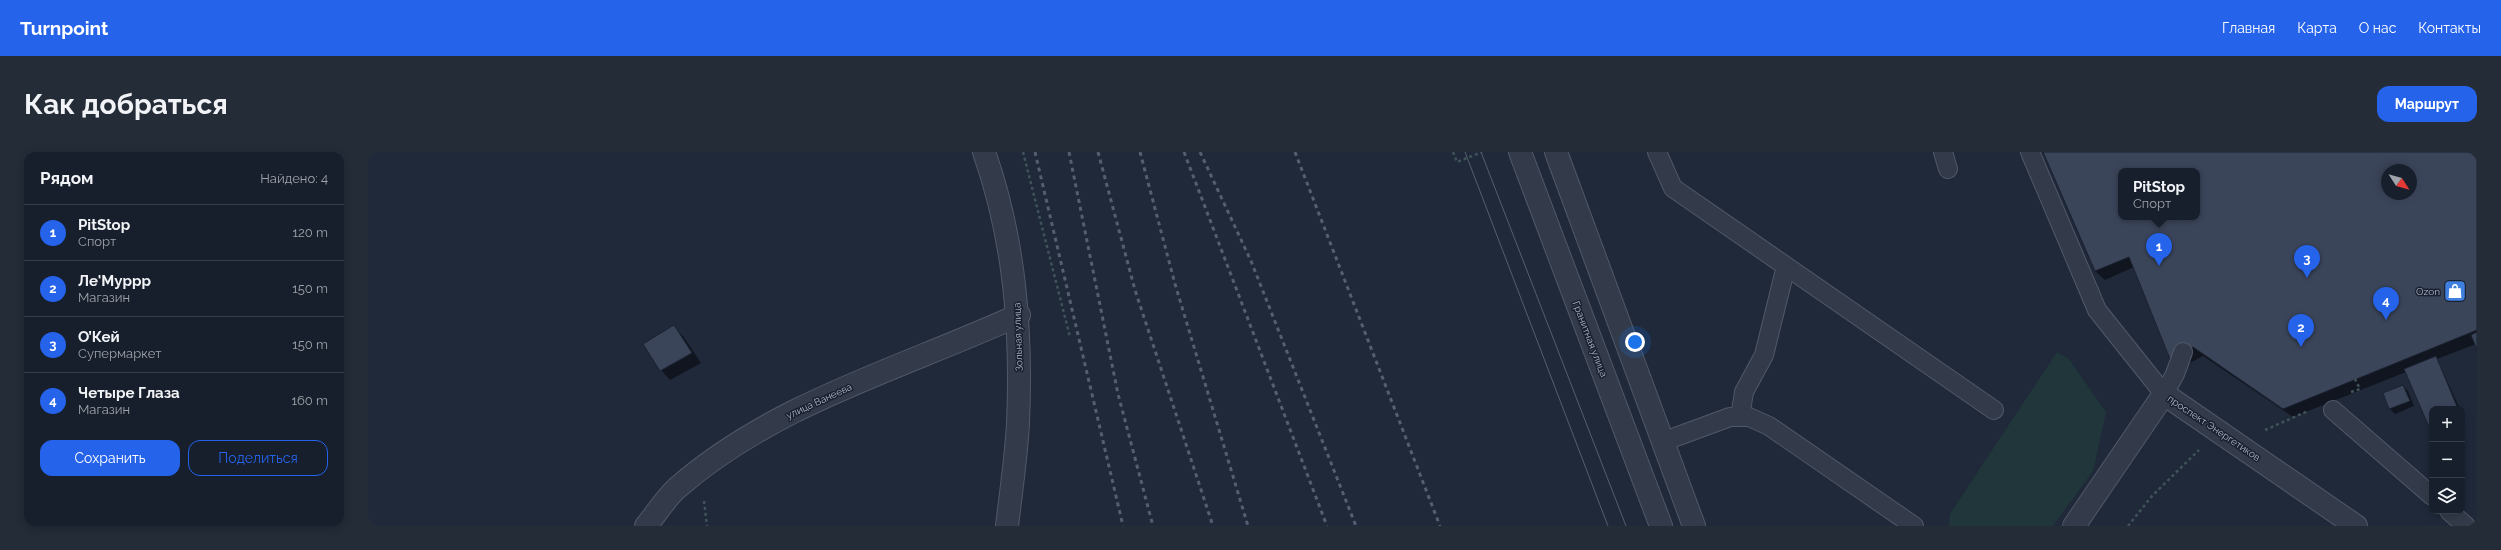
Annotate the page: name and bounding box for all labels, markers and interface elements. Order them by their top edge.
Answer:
text: Turnpoint [20,17,108,39]
text: Главная [2222,20,2275,36]
text: Карта [2297,20,2337,36]
text: О нас [2359,20,2396,36]
text: Контакты [2418,20,2481,36]
button: Маршрут [2377,86,2477,122]
text: Как добраться [24,88,228,121]
north arrow [2381,164,2417,200]
text: Рядом [40,168,93,188]
popup [2118,168,2200,220]
text: Найдено: 4 [260,171,328,186]
text: PitStop [2133,178,2185,196]
text: Спорт [2133,196,2171,211]
text: PitStop [78,216,130,234]
text: 1 [50,225,56,240]
text: 120 m [292,225,328,240]
pin: 1 [2146,233,2172,266]
text: Спорт [78,234,116,249]
pin: 3 [2294,245,2320,278]
text: Ле'Муррр [78,272,151,290]
shop icon: Ozon [2442,278,2468,304]
text: 2 [49,281,57,296]
text: 150 m [292,281,328,296]
place label: Ozon [2416,286,2440,297]
pin: 4 [2373,287,2399,320]
text: Магазин [78,290,130,305]
street label: Гранитная улица [1570,300,1610,378]
street label: Зольная улица [1011,302,1025,372]
pin: 2 [2288,314,2314,347]
text: О’Кей [78,328,120,346]
your location [1625,332,1645,352]
text: 3 [49,337,57,352]
text: 150 m [292,337,328,352]
text: Супермаркет [78,346,161,361]
street label: улица Ванеева [784,381,854,421]
text: Четыре Глаза [78,384,180,402]
text: 4 [49,393,57,408]
text: 160 m [291,393,328,408]
street label: проспект Энергетиков [2166,393,2262,463]
text: Магазин [78,402,130,417]
map controls [2429,406,2465,514]
button: + [2429,406,2465,442]
button: Сохранить [40,440,180,476]
button: Поделиться [188,440,328,476]
button: − [2429,442,2465,478]
button: layers [2429,478,2465,514]

